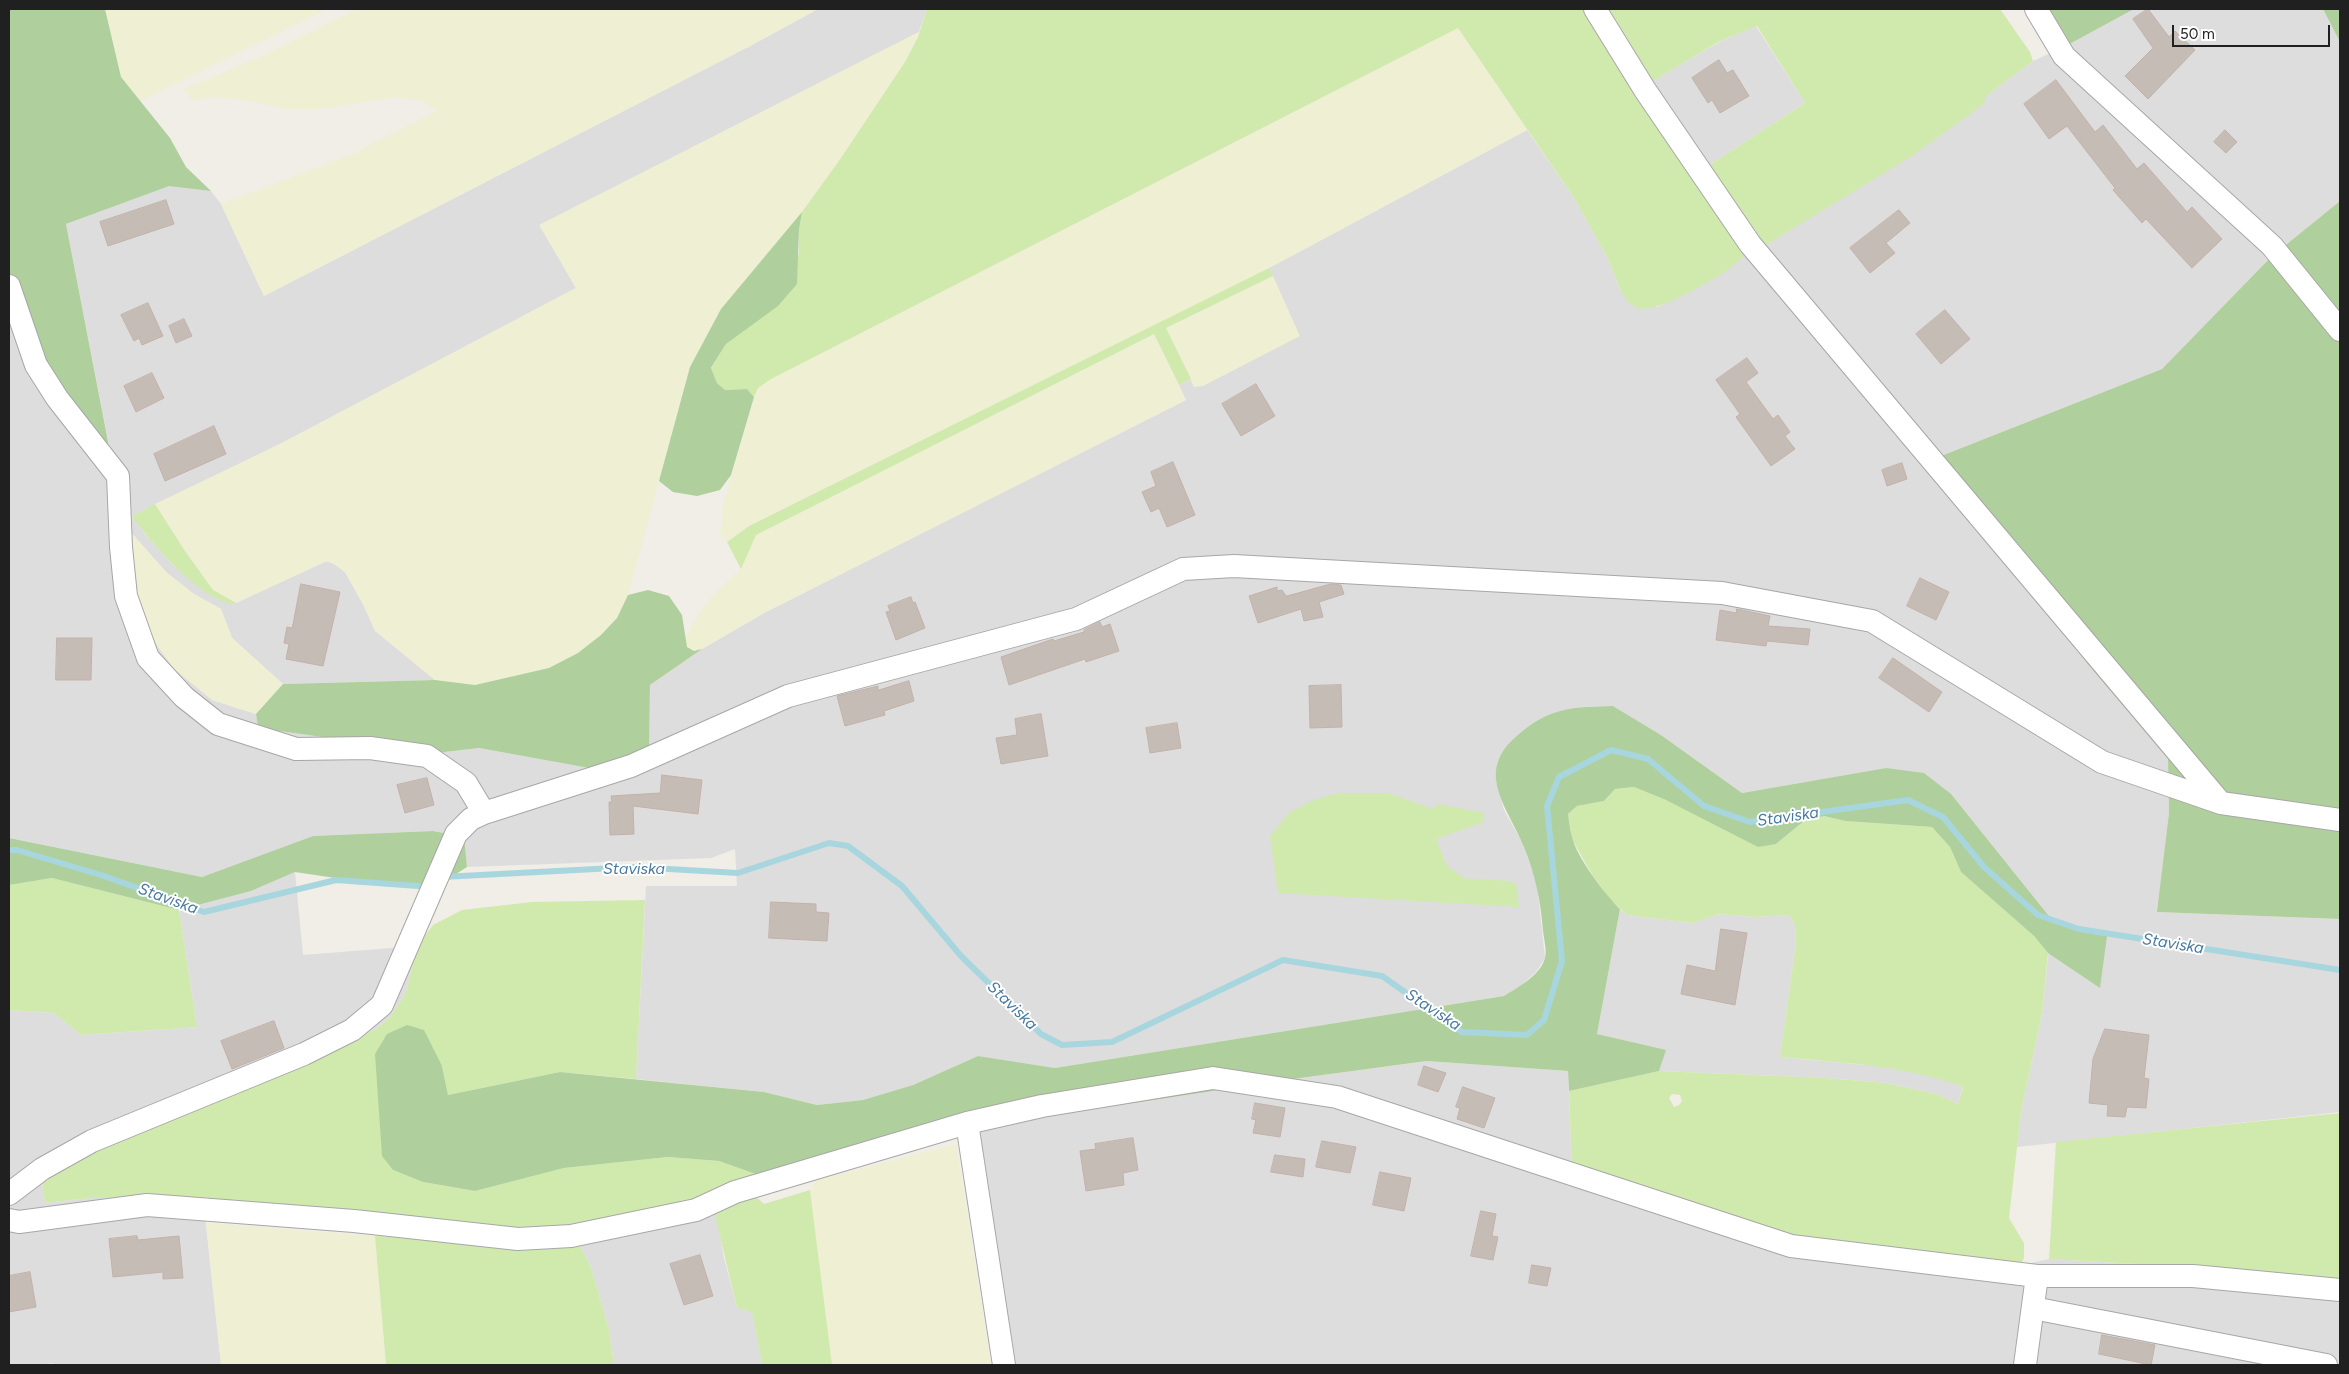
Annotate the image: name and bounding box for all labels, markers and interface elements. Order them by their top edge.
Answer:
scale bar [2174,15,2332,47]
text: 50 m [2180,25,2215,43]
water label: Staviska [1756,803,1820,831]
water label: Staviska [603,859,665,879]
water label: Staviska [136,879,200,919]
water label: Staviska [2141,930,2205,958]
water label: Staviska [983,978,1041,1034]
water label: Staviska [1402,985,1464,1035]

